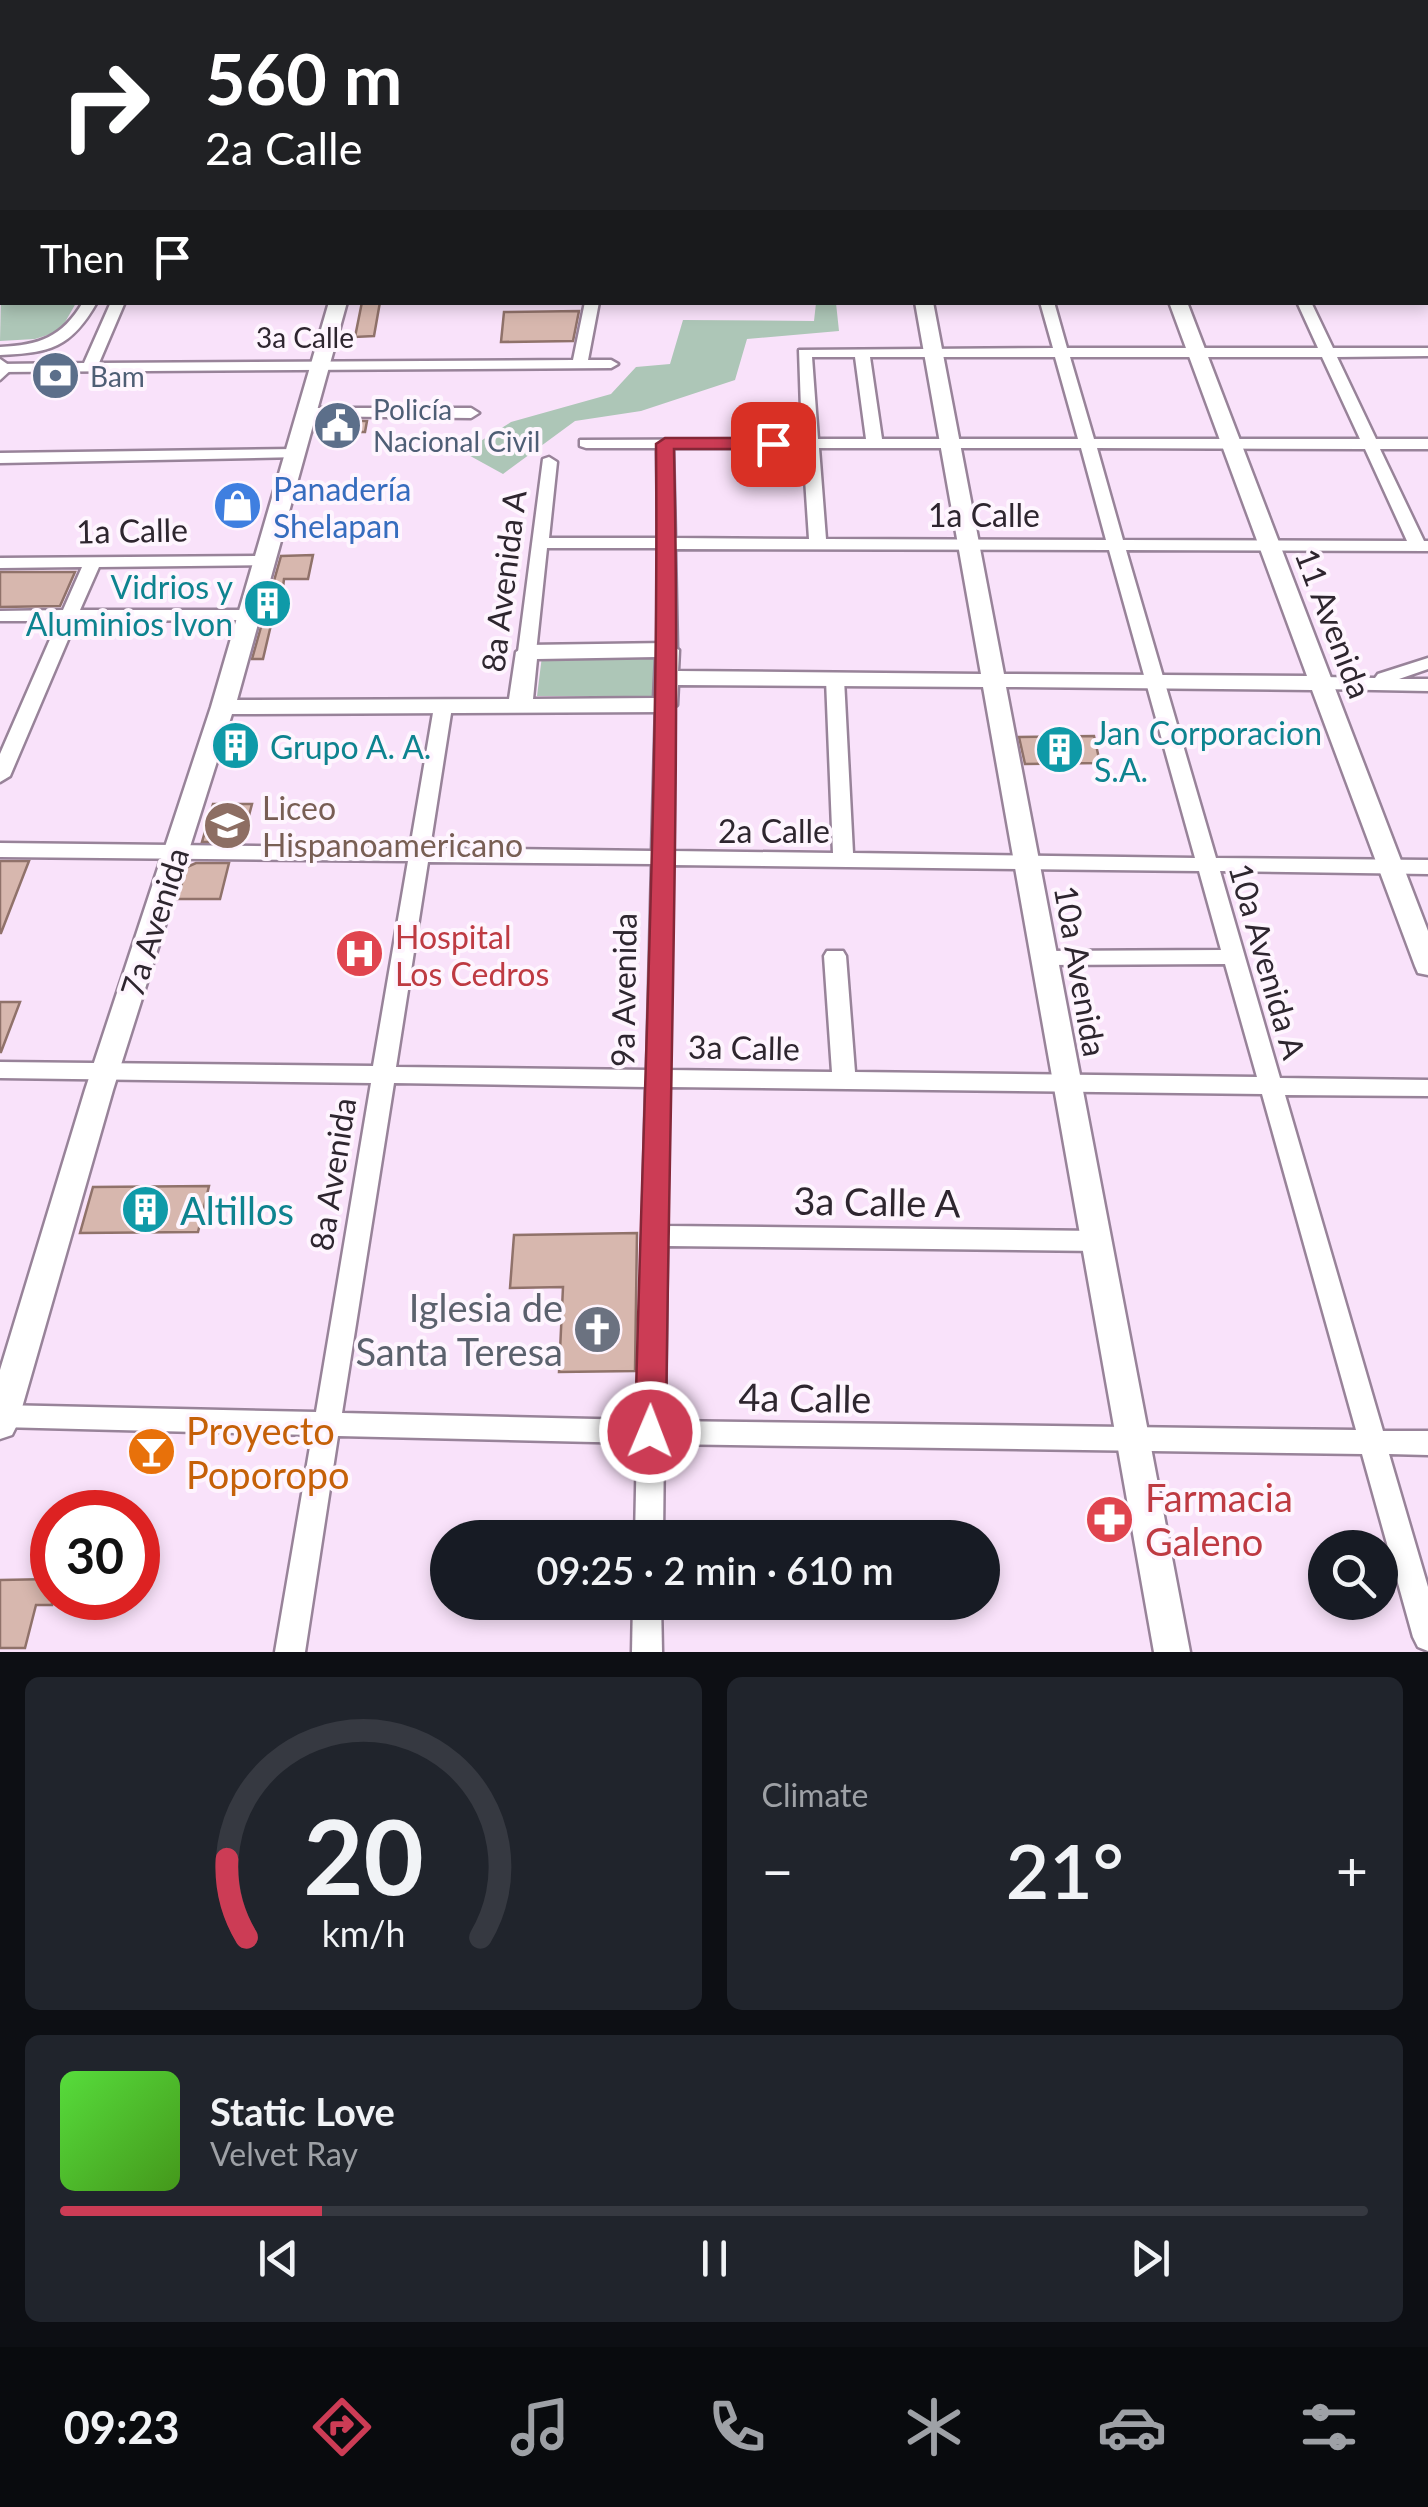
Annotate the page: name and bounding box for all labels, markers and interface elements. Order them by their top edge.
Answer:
text: 560 m [205,36,402,120]
icon: right [40,40,170,170]
text: 2a Calle [205,121,362,175]
icon: arrive [145,230,200,285]
text: Then [40,235,125,281]
street label: 3a Calle [256,320,354,354]
bank icon: Bam [29,350,81,402]
place label: Bam [90,359,145,393]
place label: Policía Nacional Civil [373,392,540,458]
public building icon: Policía Nacional Civil [312,399,364,451]
pin [731,402,816,487]
icon: arrive [746,417,801,472]
place label: Panadería Shelapan [273,469,411,545]
shop icon: Panadería Shelapan [212,480,264,532]
street label: 8a Avenida A [472,487,534,674]
street label: 1a Calle [928,495,1040,534]
street label: 1a Calle [76,510,188,550]
street label: 11 Avenida [1288,543,1380,703]
place label: Vidrios y Aluminios Ivon [26,567,233,643]
building icon: Vidrios y Aluminios Ivon [242,578,294,630]
place label: Jan Corporacion S.A. [1094,713,1322,789]
building icon: Grupo A. A. [209,720,261,772]
building icon: Jan Corporacion S.A. [1033,724,1085,776]
place label: Grupo A. A. [270,727,431,766]
place label: Liceo Hispanoamericano [262,788,523,864]
school or university icon: Liceo Hispanoamericano [201,799,253,851]
street label: 2a Calle [718,811,830,850]
street label: 7a Avenida [112,843,196,1001]
street label: 10a Avenida A [1221,859,1315,1064]
street label: 10a Avenida [1047,882,1115,1060]
street label: 9a Avenida [602,913,644,1067]
place label: Hospital Los Cedros [395,917,549,993]
hospital icon: Hospital Los Cedros [334,928,386,980]
street label: 3a Calle [688,1027,800,1067]
street label: 8a Avenida [301,1095,363,1253]
street label: 3a Calle A [793,1177,961,1225]
building icon: Altillos [119,1184,171,1236]
place label: Altillos [180,1187,294,1233]
place label: Iglesia de Santa Teresa [355,1284,563,1374]
church icon: Iglesia de Santa Teresa [572,1303,624,1355]
street label: 4a Calle [738,1373,872,1421]
position arrow [598,1380,702,1484]
place label: Proyecto Poporopo [186,1407,350,1497]
bar icon: Proyecto Poporopo [125,1426,177,1478]
place label: Farmacia Galeno [1145,1474,1293,1564]
speed limit sign: 30 [30,1490,160,1620]
pharmacy icon: Farmacia Galeno [1084,1493,1136,1545]
map controls [1308,1530,1398,1620]
button: search [1308,1530,1398,1620]
text: 09:25 · 2 min · 610 m [537,1547,893,1593]
text: Climate [762,1775,868,1814]
text: 20 [303,1792,424,1917]
text: 21° [1006,1825,1124,1915]
text: − [762,1837,793,1903]
text: + [1336,1837,1368,1903]
text: km/h [321,1912,405,1955]
text: Static Love [210,2088,395,2134]
text: Velvet Ray [210,2134,358,2173]
icon: previous [251,2231,306,2286]
icon: pause [687,2231,742,2286]
icon: next [1123,2231,1178,2286]
icon: directions [307,2392,377,2462]
icon: music [505,2392,575,2462]
icon: phone [702,2392,772,2462]
icon: climate [899,2392,969,2462]
icon: car [1097,2392,1167,2462]
icon: filters [1294,2392,1364,2462]
text: 09:23 [64,2400,180,2454]

